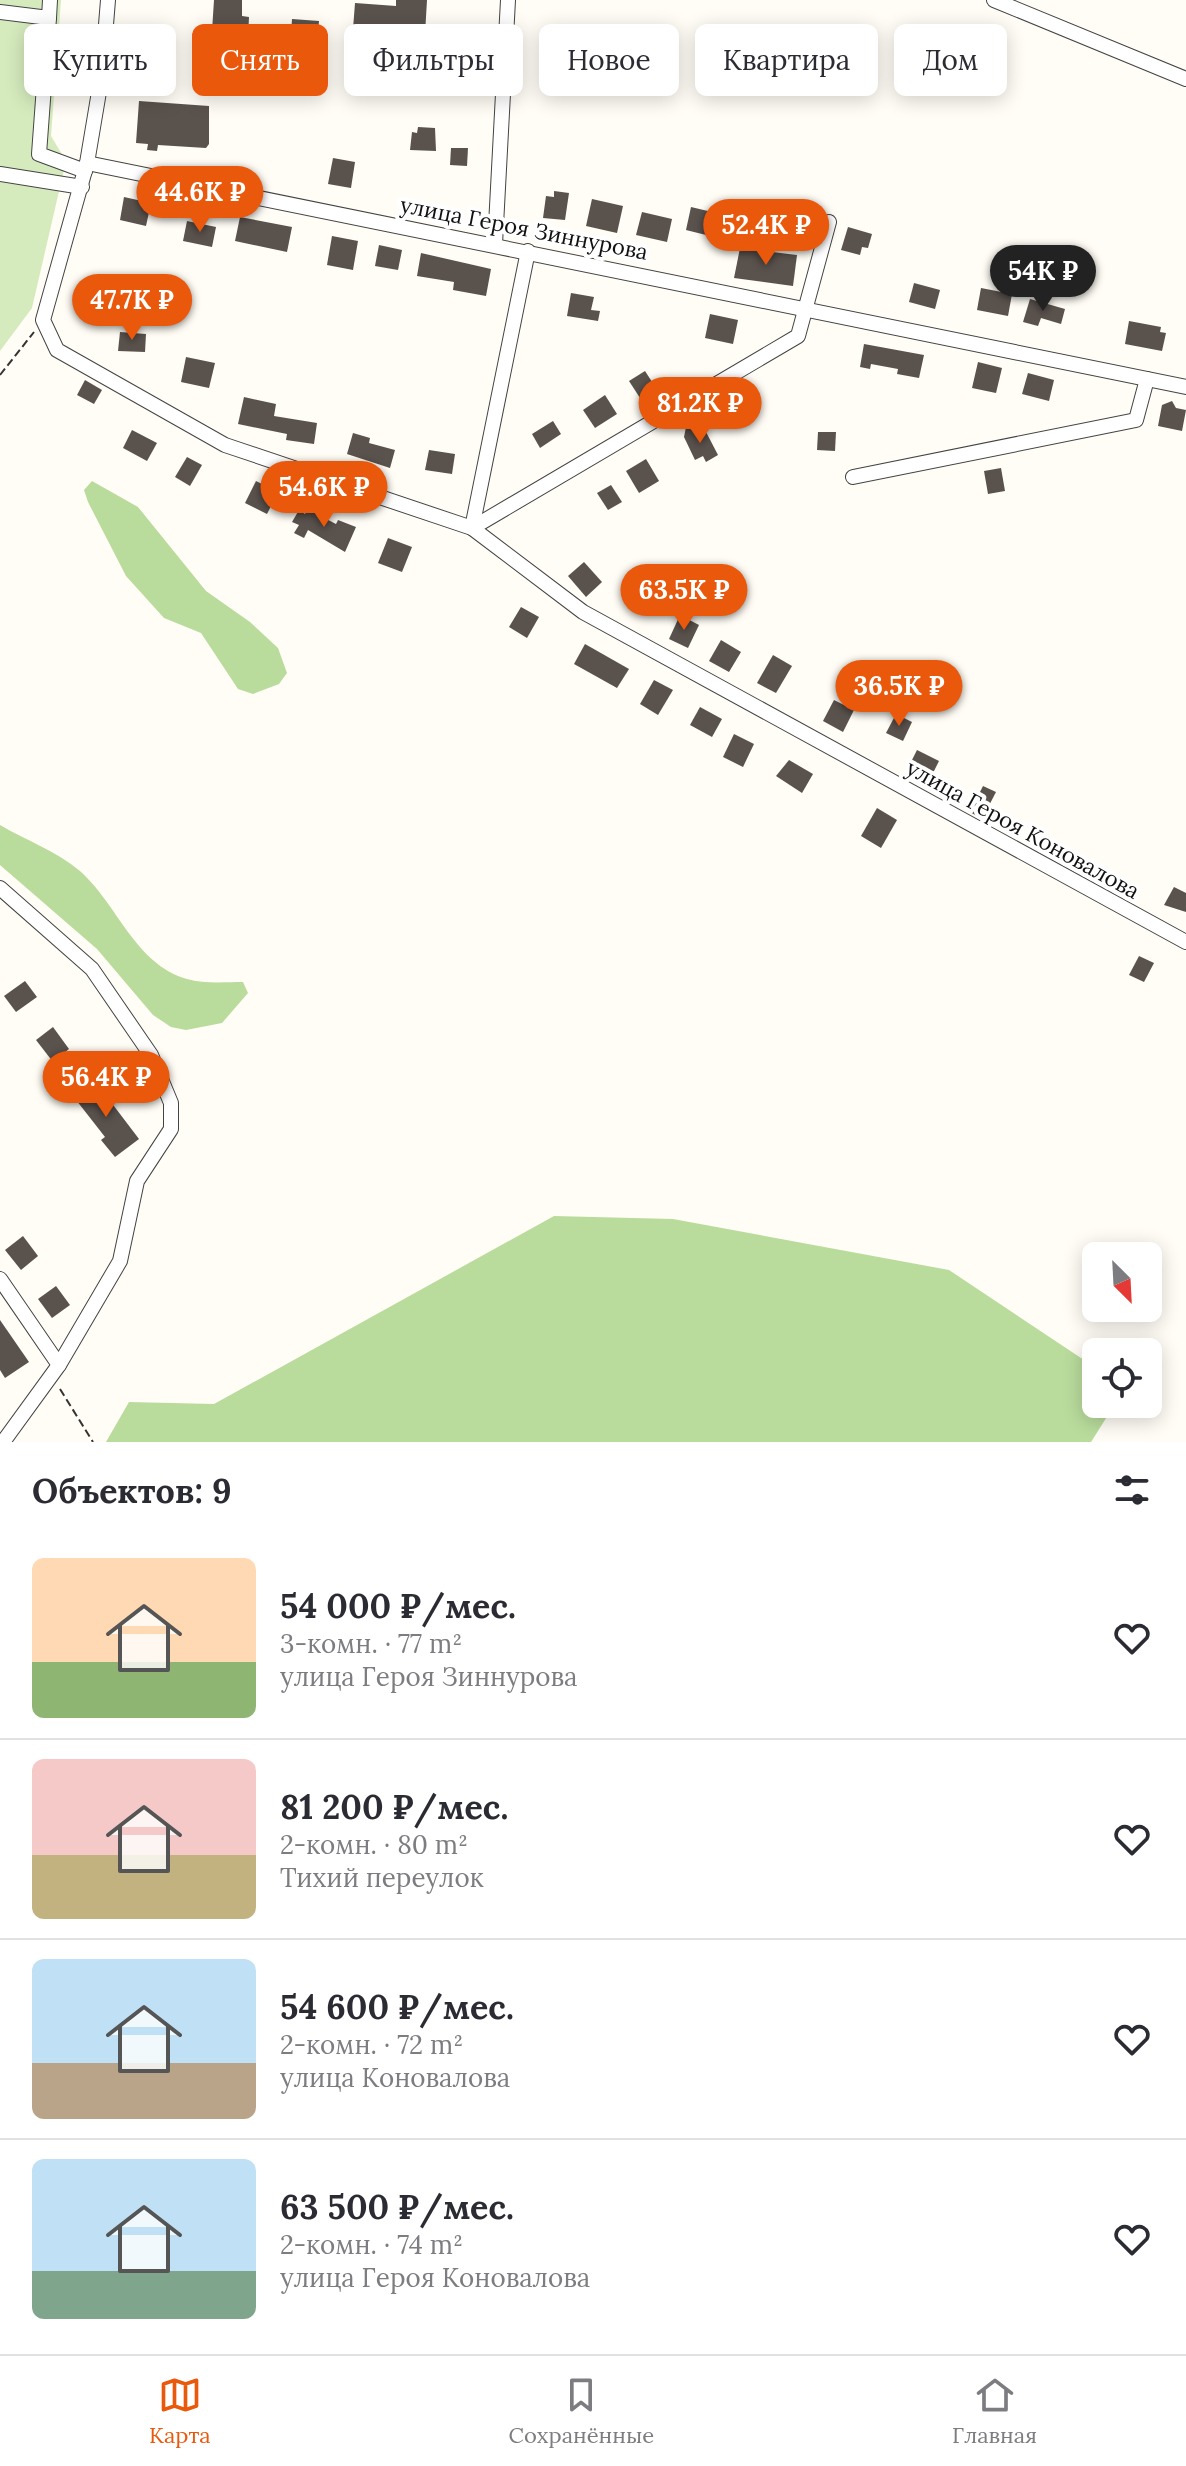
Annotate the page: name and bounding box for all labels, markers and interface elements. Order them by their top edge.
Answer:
chip: Купить [24,24,176,96]
chip: Снять [192,24,328,96]
chip: Фильтры [344,24,523,96]
chip: Новое [539,24,679,96]
chip: Квартира [695,24,878,96]
chip: Дом [894,24,1007,96]
pin: 44.6K ₽ [126,166,274,234]
text: 44.6K ₽ [154,175,246,208]
street label: улица Героя Зиннурова [398,190,650,266]
pin: 52.4K ₽ [692,199,840,267]
text: 52.4K ₽ [721,208,811,241]
pin: 54K ₽ [987,245,1099,313]
text: 54K ₽ [1008,254,1078,287]
pin: 47.7K ₽ [58,274,206,342]
text: 47.7K ₽ [90,283,174,316]
pin: 81.2K ₽ [626,377,774,445]
text: 81.2K ₽ [657,386,743,419]
pin: 54.6K ₽ [250,461,398,529]
text: 54.6K ₽ [278,470,370,503]
pin: 63.5K ₽ [610,564,758,632]
text: 63.5K ₽ [638,573,730,606]
pin: 36.5K ₽ [825,660,973,728]
text: 36.5K ₽ [853,669,945,702]
street label: улица Героя Коновалова [901,753,1145,905]
pin: 56.4K ₽ [32,1051,180,1119]
text: 56.4K ₽ [61,1060,151,1093]
north arrow [1082,1242,1162,1322]
map controls [1082,1242,1162,1418]
button: locate [1082,1338,1162,1418]
icon: filters [1110,1468,1154,1512]
text: Объектов: 9 [32,1469,232,1512]
text: 54 000 ₽/мес. [280,1584,516,1627]
icon: home [96,1590,192,1686]
icon: heart [1110,1616,1154,1660]
text: 3-комн. · 77 m² [280,1627,462,1660]
text: улица Героя Зиннурова [280,1660,578,1693]
text: 81 200 ₽/мес. [280,1785,508,1828]
icon: home [96,1791,192,1887]
icon: heart [1110,1817,1154,1861]
text: 2-комн. · 80 m² [280,1828,468,1861]
text: Тихий переулок [280,1861,484,1894]
text: 54 600 ₽/мес. [280,1985,514,2028]
icon: home [96,1991,192,2087]
icon: heart [1110,2017,1154,2061]
text: 2-комн. · 72 m² [280,2028,463,2061]
text: улица Коновалова [280,2061,510,2094]
text: 63 500 ₽/мес. [280,2185,514,2228]
icon: home [96,2191,192,2287]
icon: heart [1110,2217,1154,2261]
text: 2-комн. · 74 m² [280,2228,463,2261]
text: улица Героя Коновалова [280,2261,590,2294]
tab: Карта [149,2373,211,2449]
tab: Сохранённые [509,2373,654,2449]
tab: Главная [952,2373,1037,2449]

